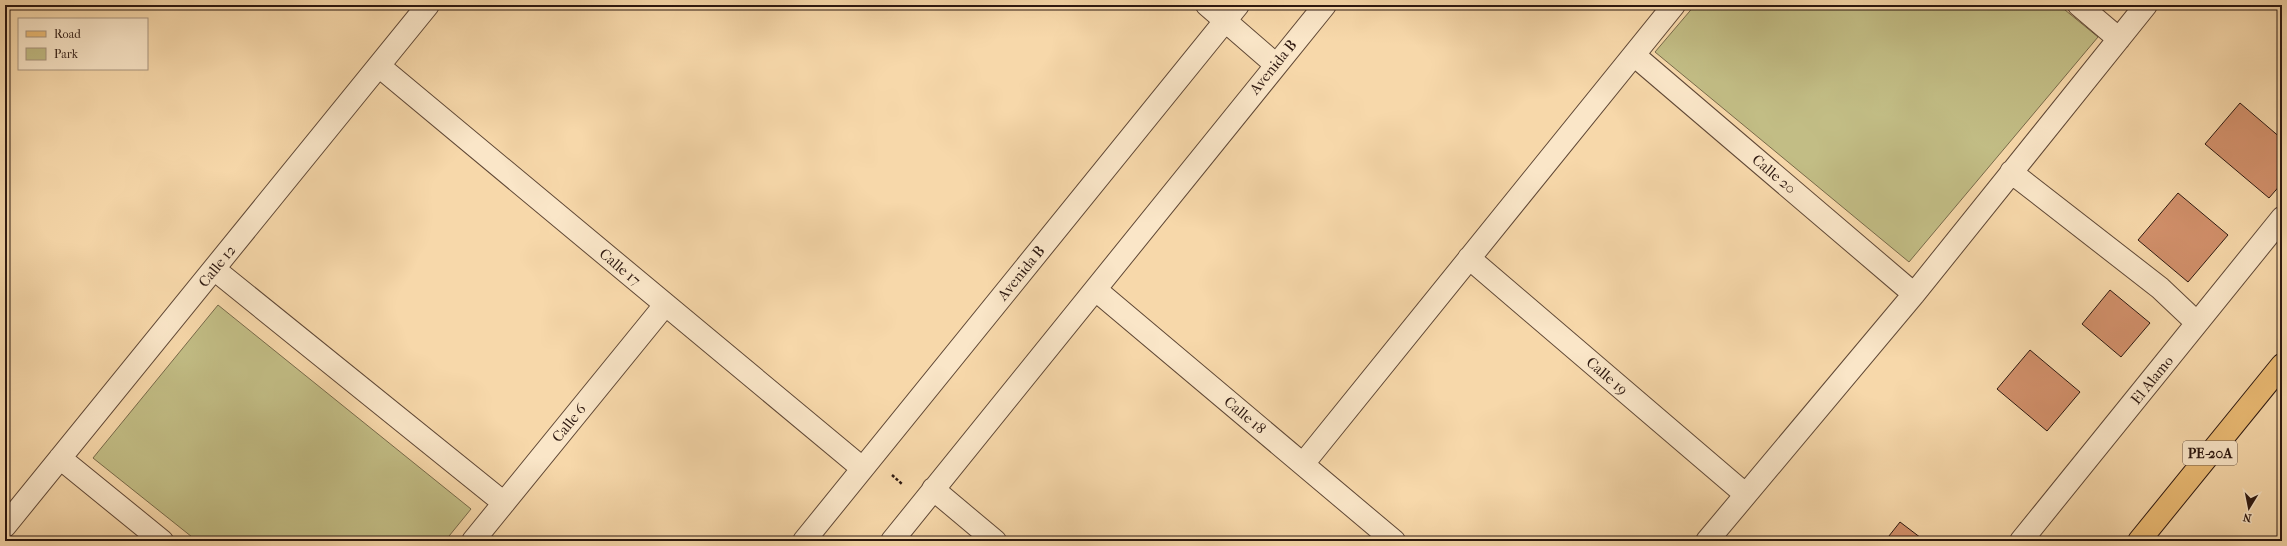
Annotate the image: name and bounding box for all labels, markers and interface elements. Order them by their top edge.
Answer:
legend [18,18,148,70]
text: Road [54,27,81,41]
street label: Avenida B [1245,36,1300,99]
text: Park [54,47,79,61]
street label: Calle 20 [1748,150,1800,198]
street label: Calle 12 [195,241,240,291]
street label: Avenida B [993,242,1048,305]
street label: Calle 17 [596,245,644,289]
street label: El Alamo [2127,352,2177,408]
street label: Calle 19 [1583,353,1632,399]
street label: Calle 18 [1221,392,1269,438]
street label: Calle 6 [548,400,590,446]
road number: PE-20A [2183,441,2237,465]
north arrow [2229,488,2269,528]
text: N [2241,510,2253,524]

